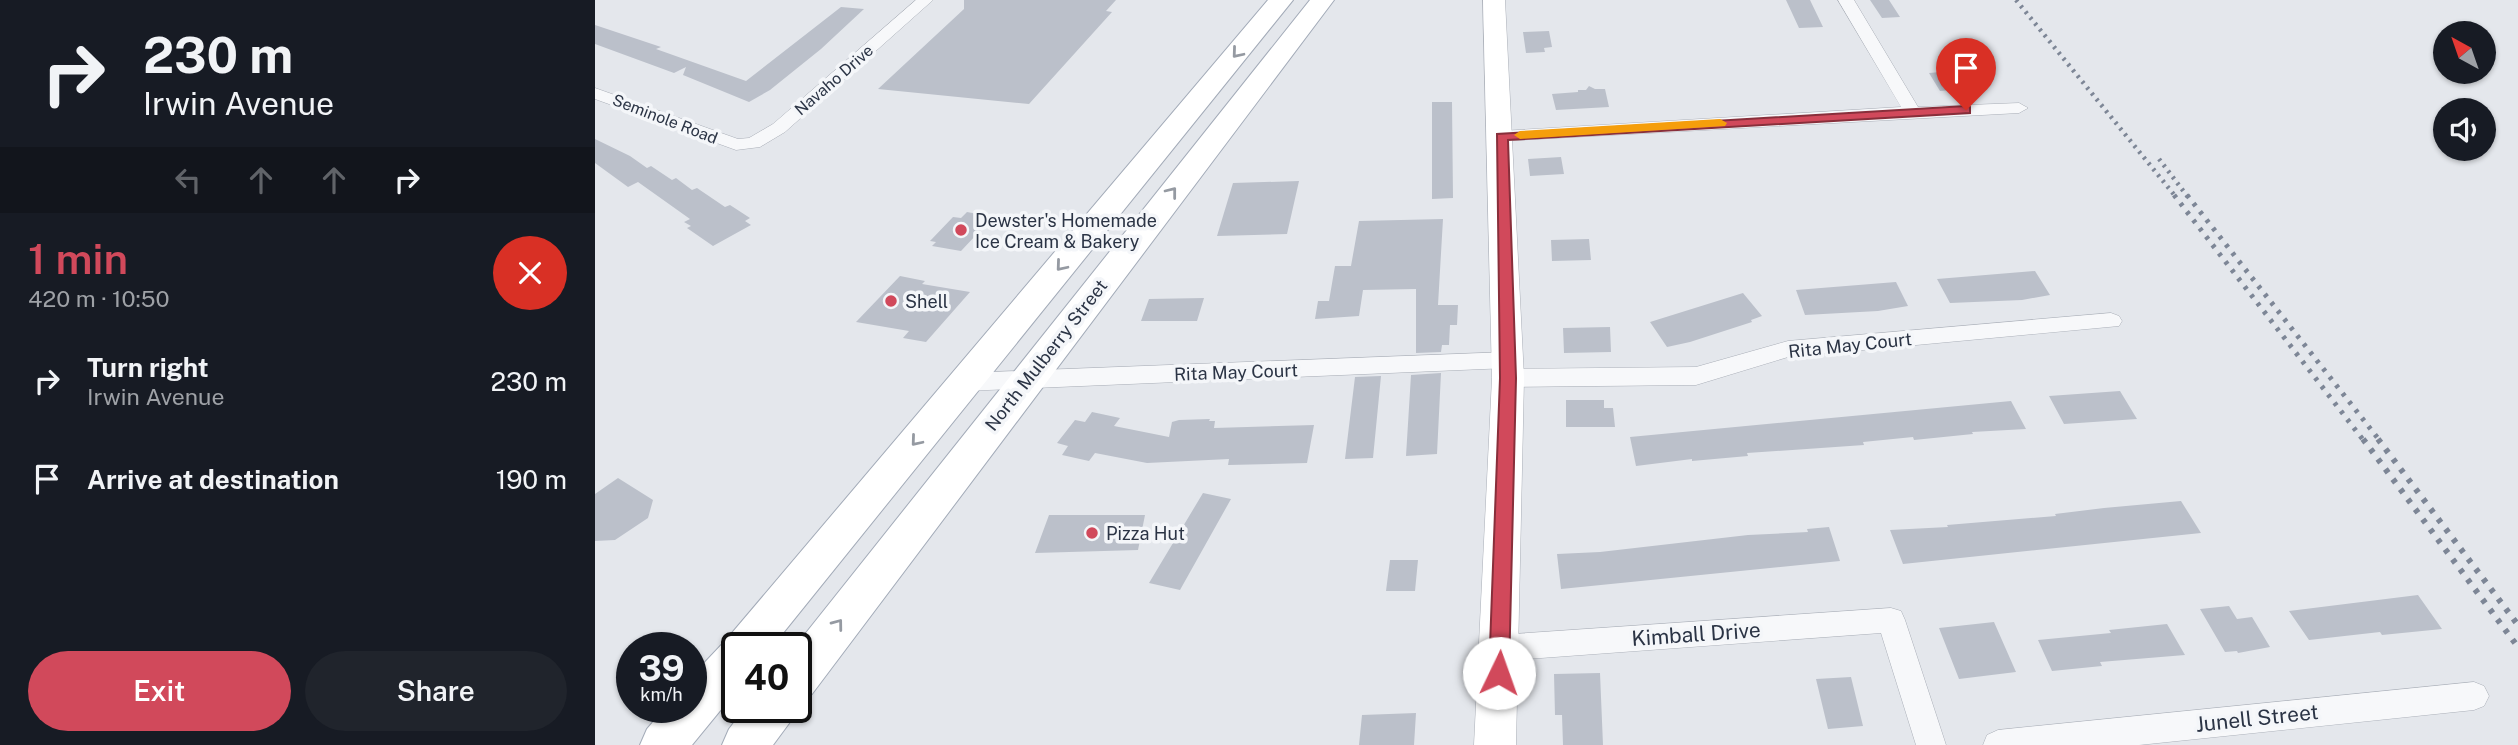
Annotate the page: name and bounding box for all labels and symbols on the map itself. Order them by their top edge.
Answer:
north arrow [2433,21,2495,84]
pin [1936,38,1996,110]
street label: Navaho Drive [791,41,877,119]
one-way arrow [1233,44,1245,57]
street label: Seminole Road [610,90,720,148]
one-way arrow [1163,188,1176,200]
place label: Dewster's Homemade Ice Cream & Bakery [975,210,1157,252]
marker: Dewster's Homemade Ice Cream & Bakery [953,222,969,238]
one-way arrow [1057,257,1069,270]
street label: North Mulberry Street [981,275,1111,435]
place label: Shell [905,291,948,312]
marker: Shell [883,293,899,309]
street label: Rita May Court [1787,328,1913,362]
street label: Rita May Court [1174,359,1298,385]
one-way arrow [911,433,924,445]
place label: Pizza Hut [1106,523,1185,544]
marker: Pizza Hut [1084,525,1100,541]
street label: Kimball Drive [1630,617,1762,651]
one-way arrow [830,620,842,632]
speed limit sign: 40 [721,632,812,723]
position arrow [1462,636,1536,710]
street label: Junell Street [2194,699,2320,737]

